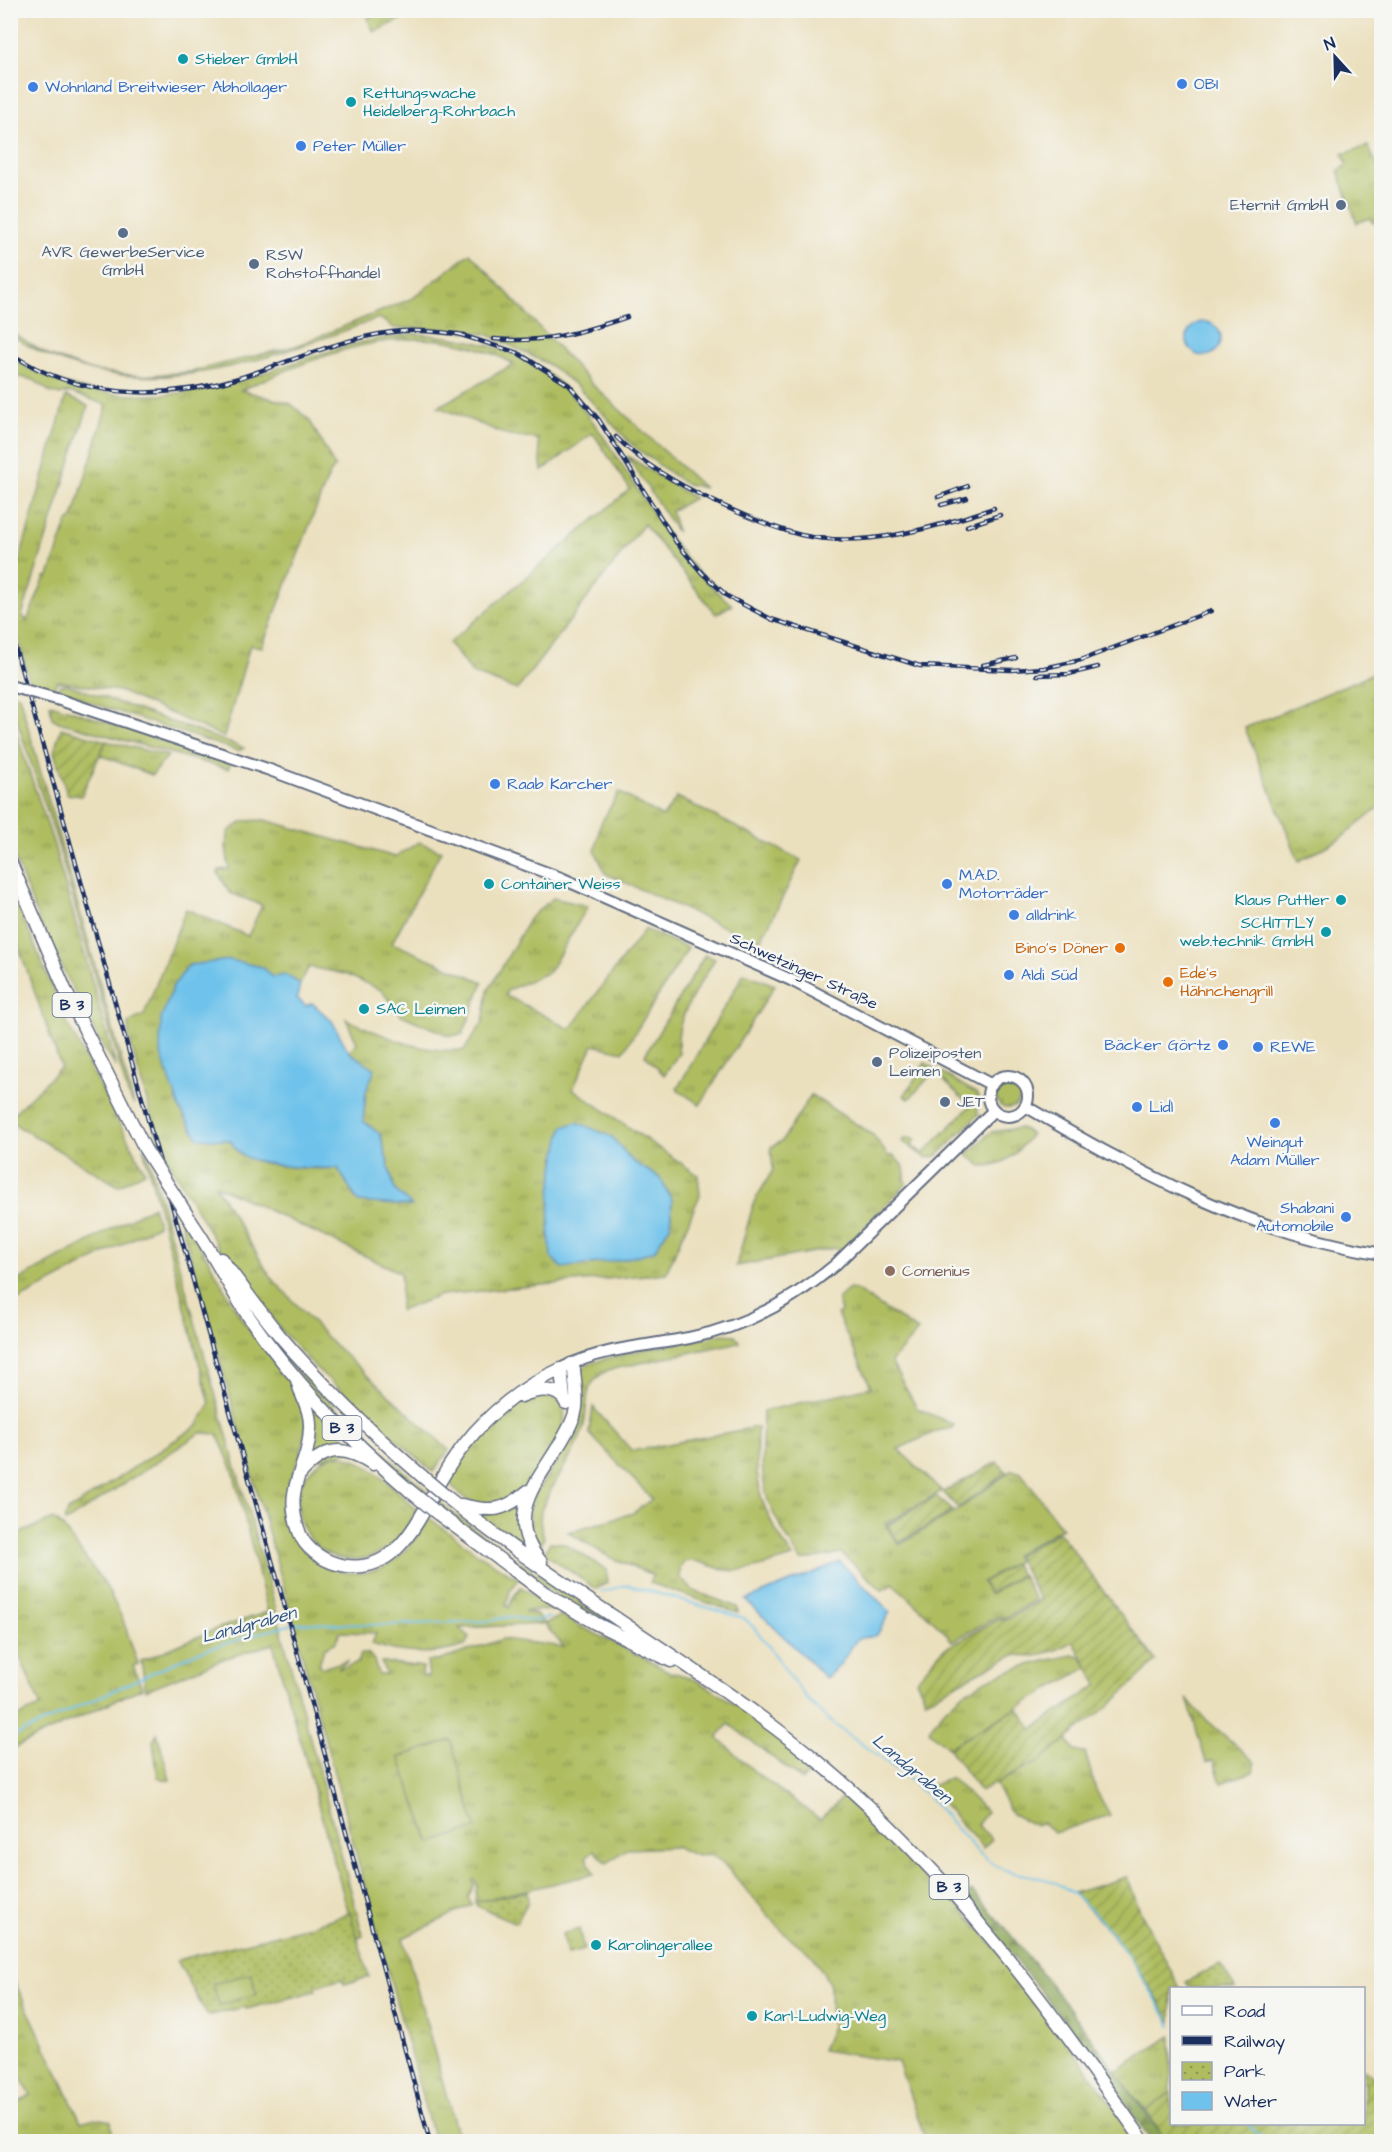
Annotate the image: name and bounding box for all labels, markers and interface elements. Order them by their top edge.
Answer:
north arrow [1305,27,1365,87]
text: N [1321,32,1339,56]
place label: Stieber GmbH [195,48,298,70]
marker: Stieber GmbH [176,52,190,66]
place label: OBI [1194,73,1219,95]
place label: Wohnland Breitwieser Abhollager [45,76,287,99]
marker: OBI [1175,77,1189,91]
marker: Wohnland Breitwieser Abhollager [26,80,40,94]
place label: Rettungswache Heidelberg-Rohrbach [363,82,515,123]
marker: Rettungswache Heidelberg-Rohrbach [344,95,358,109]
place label: Peter Müller [313,135,406,157]
marker: Peter Müller [294,139,308,153]
place label: Eternit GmbH [1230,194,1329,216]
marker: Eternit GmbH [1334,198,1348,212]
marker: AVR GewerbeService GmbH [116,226,130,240]
place label: AVR GewerbeService GmbH [41,241,205,281]
place label: RSW Rohstoffhandel [266,244,380,284]
marker: RSW Rohstoffhandel [247,257,261,271]
place label: Raab Karcher [507,773,612,795]
marker: Raab Karcher [488,777,502,791]
place label: M.A.D. Motorräder [959,864,1048,904]
place label: Container Weiss [501,873,620,895]
marker: Container Weiss [482,877,496,891]
marker: M.A.D. Motorräder [940,877,954,891]
place label: Klaus Puttler [1235,889,1329,911]
marker: Klaus Puttler [1334,893,1348,907]
place label: alldrink [1026,904,1077,926]
marker: alldrink [1007,908,1021,922]
place label: SCHITTLY web.technik GmbH [1179,912,1314,952]
marker: SCHITTLY web.technik GmbH [1319,925,1333,939]
street label: Schwetzinger Straße [726,927,882,1016]
place label: Bino's Döner [1015,937,1108,959]
marker: Bino's Döner [1113,941,1127,955]
place label: Ede's Hähnchengrill [1180,962,1273,1003]
place label: Aldi Süd [1021,964,1077,986]
marker: Aldi Süd [1002,968,1016,982]
marker: Ede's Hähnchengrill [1161,975,1175,989]
road number: B 3 [52,993,92,1017]
place label: SAC Leimen [376,998,466,1020]
marker: SAC Leimen [357,1002,371,1016]
place label: Bäcker Görtz [1104,1034,1211,1056]
place label: REWE [1270,1036,1316,1058]
marker: Bäcker Görtz [1216,1038,1230,1052]
marker: REWE [1251,1040,1265,1054]
place label: Polizeiposten Leimen [889,1042,981,1082]
marker: Polizeiposten Leimen [870,1055,884,1069]
place label: JET [957,1091,985,1113]
marker: JET [938,1095,952,1109]
place label: Lidl [1149,1096,1173,1118]
marker: Lidl [1130,1100,1144,1114]
marker: Weingut Adam Müller [1268,1116,1282,1130]
place label: Weingut Adam Müller [1230,1131,1320,1171]
place label: Shabani Automobile [1256,1197,1335,1237]
marker: Shabani Automobile [1339,1210,1353,1224]
place label: Comenius [902,1260,970,1282]
marker: Comenius [883,1264,897,1278]
road number: B 3 [322,1416,362,1440]
water label: Landgraben [199,1600,301,1651]
water label: Landgraben [866,1728,959,1812]
road number: B 3 [930,1875,968,1899]
place label: Karolingerallee [608,1934,713,1957]
marker: Karolingerallee [589,1938,603,1952]
legend [1170,1987,1365,2125]
text: Road [1224,1999,1265,2024]
place label: Karl-Ludwig-Weg [764,2005,886,2028]
marker: Karl-Ludwig-Weg [745,2009,759,2023]
text: Railway [1224,2029,1285,2055]
text: Park [1224,2059,1266,2084]
text: Water [1224,2089,1277,2114]

